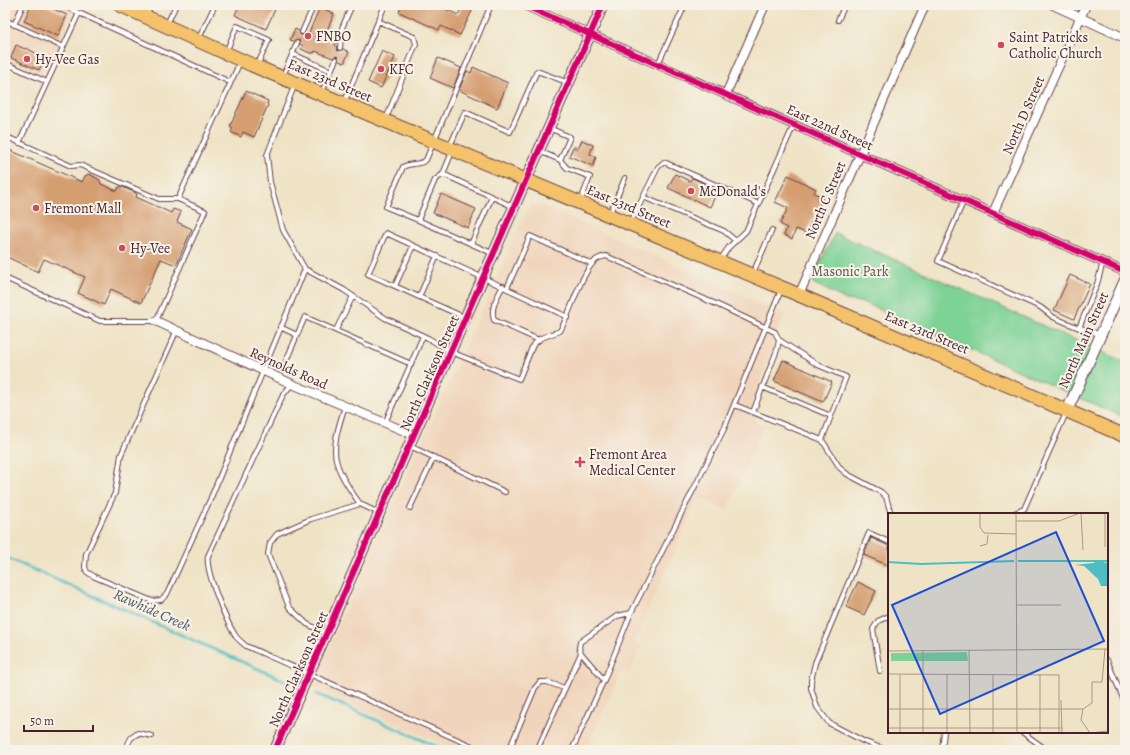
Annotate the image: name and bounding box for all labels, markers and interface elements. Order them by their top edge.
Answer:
place label: FNBO [316,27,352,46]
place label: Saint Patricks Catholic Church [1009,28,1102,63]
marker: FNBO [303,31,313,41]
marker: Saint Patricks Catholic Church [996,40,1006,50]
place label: Hy-Vee Gas [35,50,99,69]
marker: Hy-Vee Gas [22,54,32,64]
street label: East 23rd Street [285,54,375,107]
place label: KFC [389,60,414,79]
marker: KFC [376,64,386,74]
street label: North D Street [998,73,1049,157]
street label: East 22nd Street [783,100,877,155]
street label: North C Street [801,158,851,242]
street label: East 23rd Street [584,180,674,233]
place label: McDonald's [699,182,766,201]
marker: McDonald's [686,186,696,196]
place label: Fremont Mall [44,199,122,218]
marker: Fremont Mall [31,203,41,213]
place label: Hy-Vee [130,239,170,258]
marker: Hy-Vee [117,243,127,253]
park label: Masonic Park [811,262,889,281]
street label: North Main Street [1054,288,1113,392]
street label: East 23rd Street [882,306,972,359]
street label: North Clarkson Street [395,312,464,434]
street label: Reynolds Road [247,343,331,394]
place label: Fremont Area Medical Center [589,445,676,480]
marker: Fremont Area Medical Center [574,456,586,468]
inset map [888,513,1108,733]
water label: Rawhide Creek [110,584,194,636]
street label: North Clarkson Street [264,608,333,730]
scale bar [24,707,93,733]
text: 50 m [30,713,54,729]

